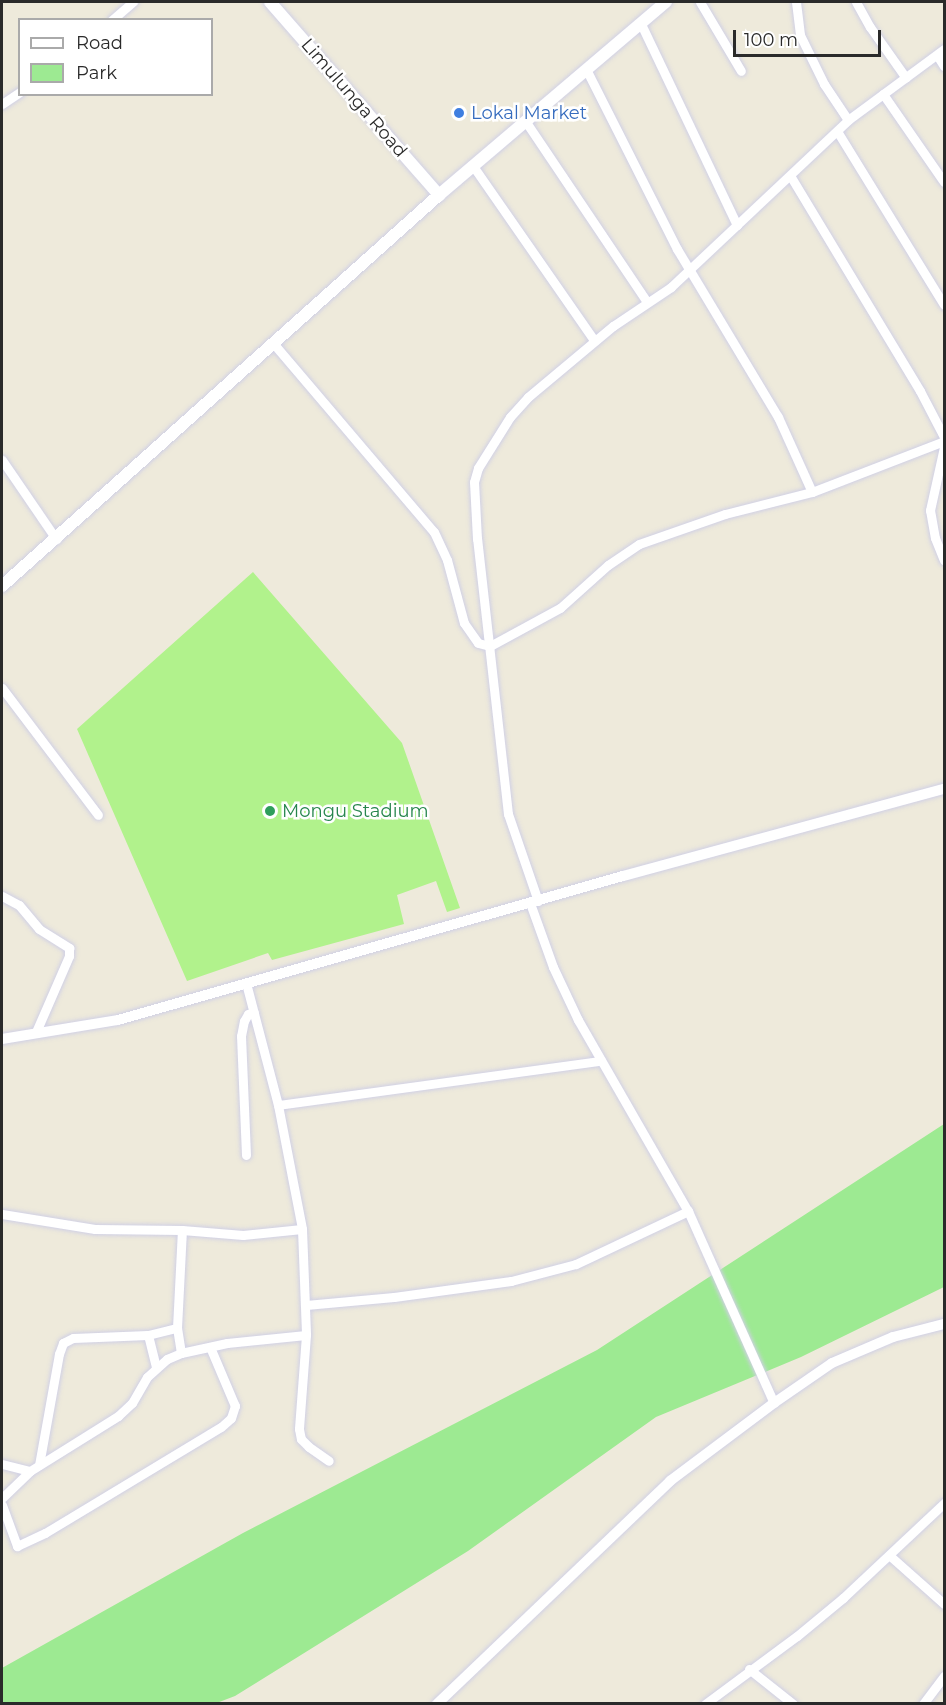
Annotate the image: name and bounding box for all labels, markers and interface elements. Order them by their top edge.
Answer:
legend [18,18,213,96]
scale bar [736,18,884,56]
text: 100 m [744,29,798,51]
text: Road [76,32,123,54]
street label: Limulunga Road [296,34,412,162]
text: Park [76,62,117,84]
place label: Lokal Market [471,102,587,124]
marker: Lokal Market [452,106,466,120]
place label: Mongu Stadium [282,800,429,822]
marker: Mongu Stadium [263,804,277,818]

